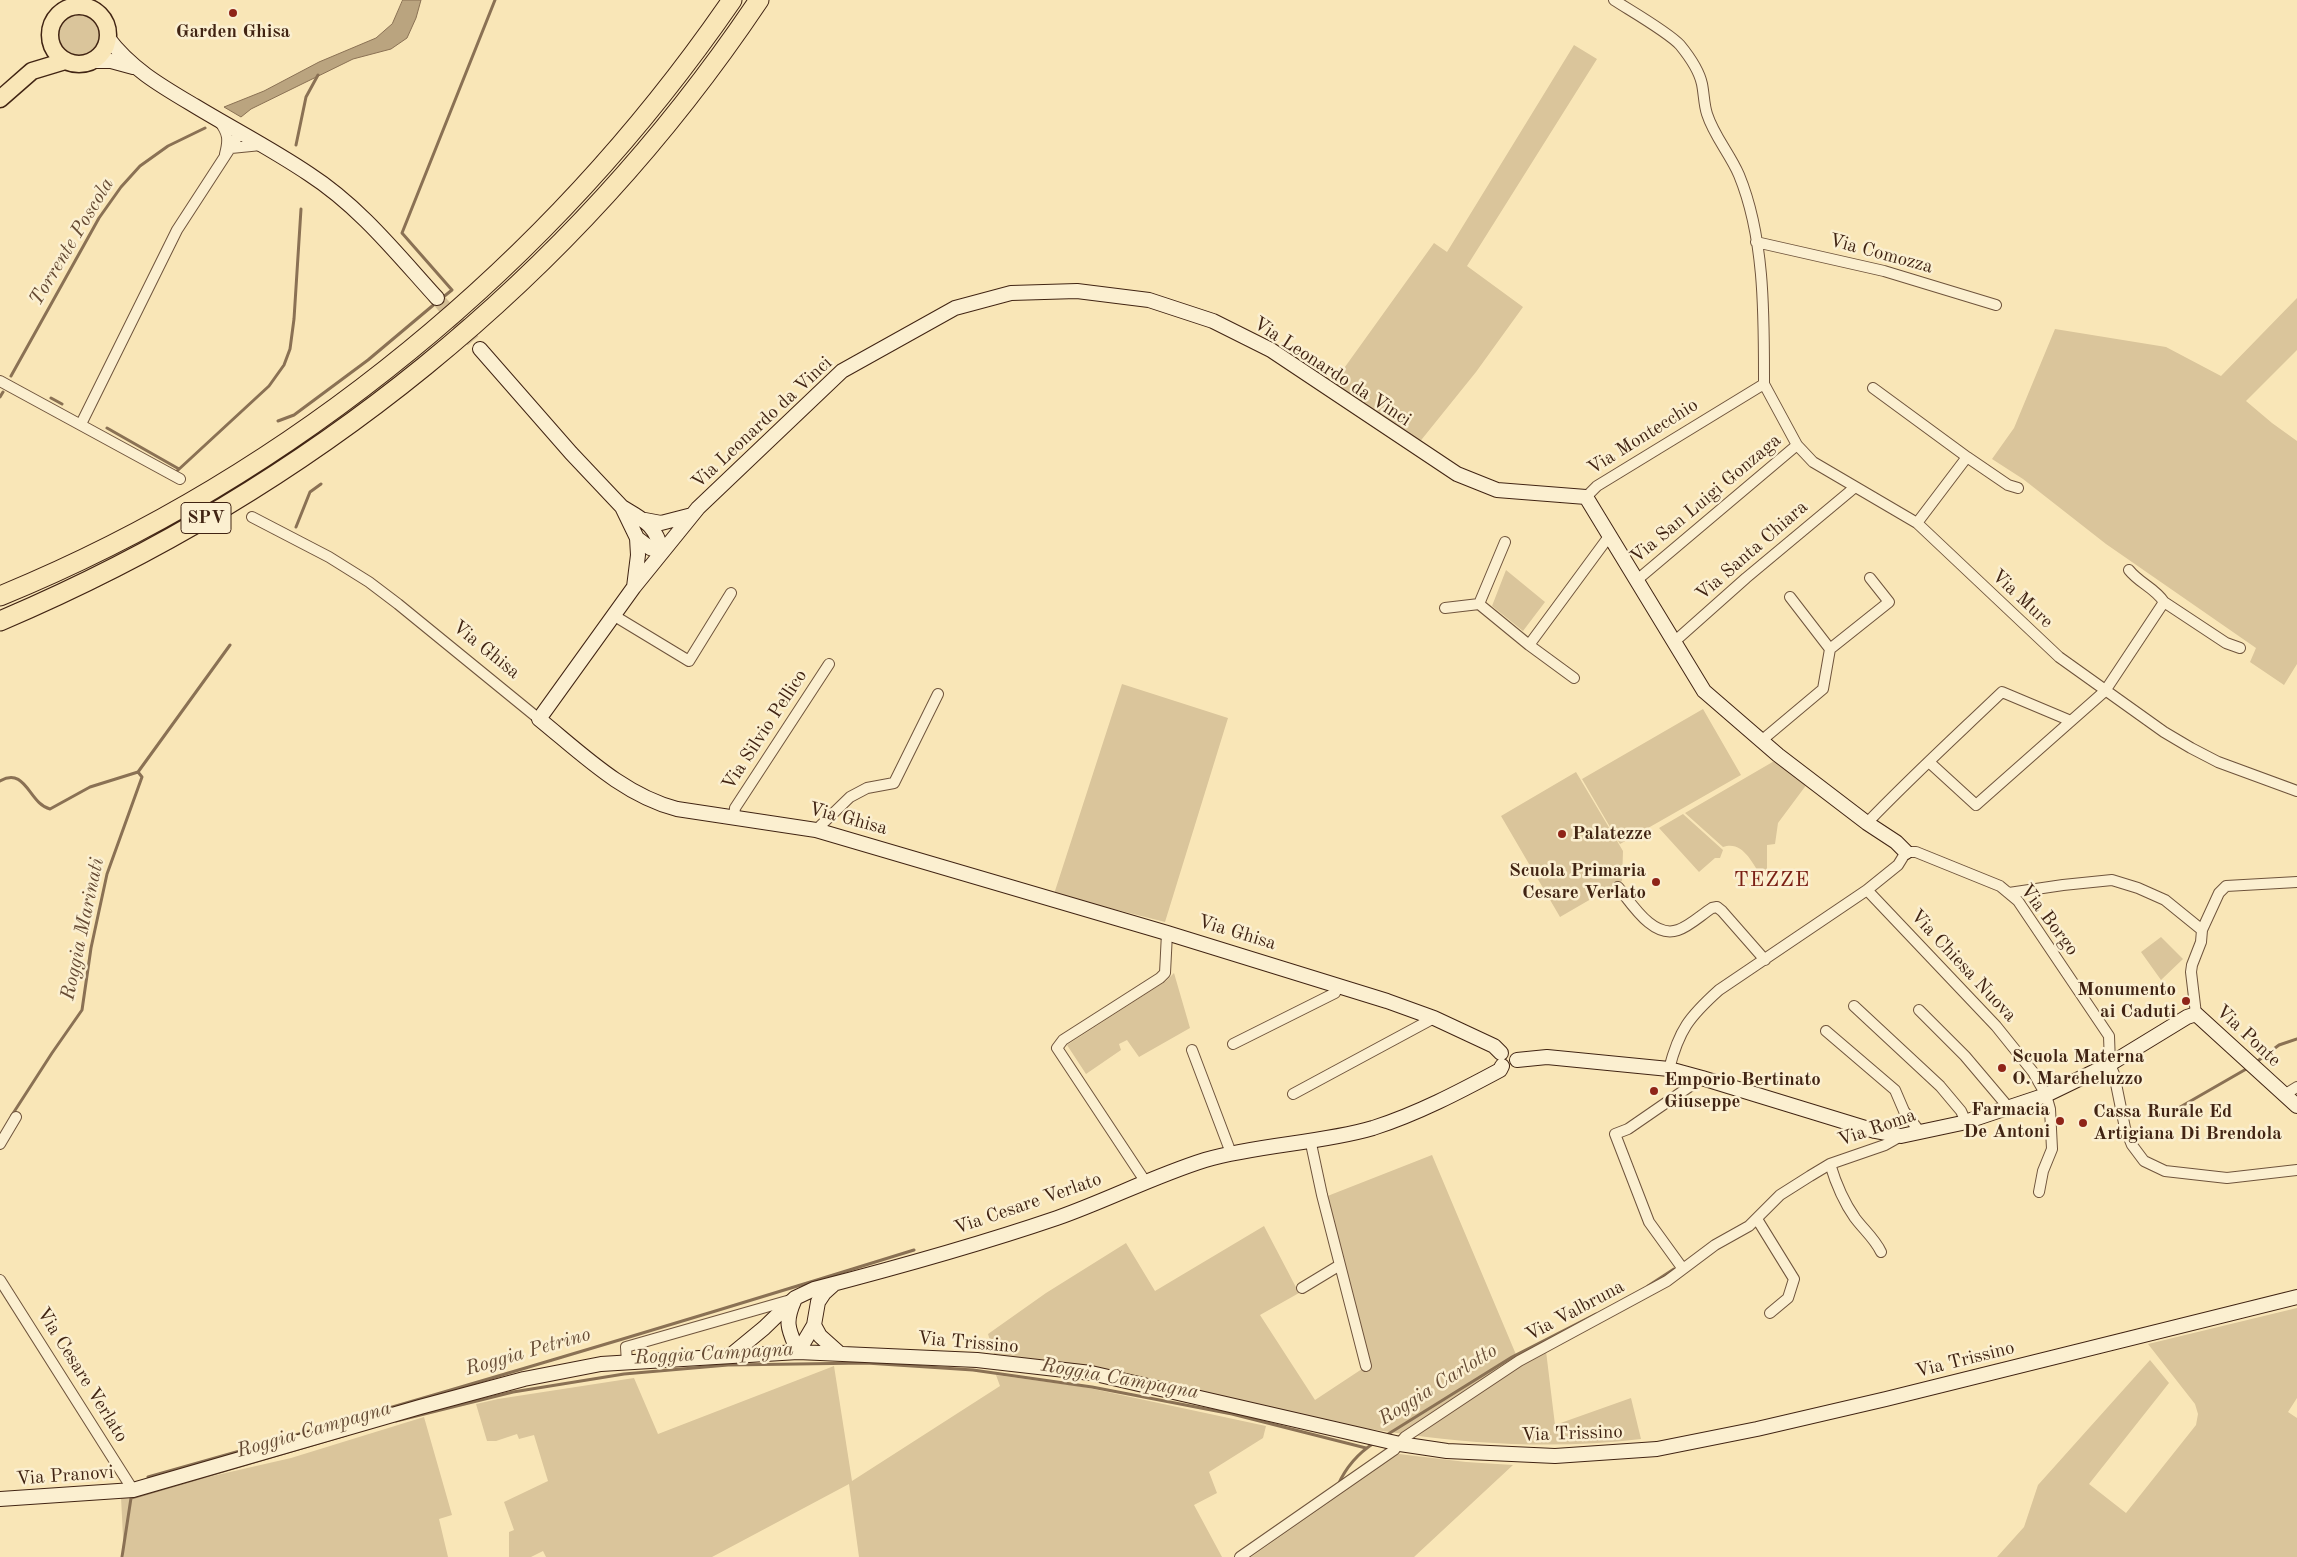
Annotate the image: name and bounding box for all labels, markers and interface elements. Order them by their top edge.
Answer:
marker: Garden Ghisa [227,7,239,19]
place label: Garden Ghisa [176,21,290,43]
water label: Torrente Poscola [24,174,120,310]
street label: Via Comozza [1827,229,1935,279]
street label: Via Leonardo da Vinci [1249,312,1415,432]
street label: Via Leonardo da Vinci [687,352,837,494]
street label: Via Montecchio [1583,394,1703,480]
street label: Via San Luigi Gonzaga [1626,429,1786,569]
street label: Via Santa Chiara [1691,496,1813,606]
road number: SPV [181,502,231,534]
street label: Via Mure [1986,565,2058,633]
street label: Via Ghisa [448,616,524,684]
street label: Via Silvio Pellico [717,665,813,795]
street label: Via Ghisa [806,798,890,840]
place label: Palatezze [1572,823,1652,845]
marker: Palatezze [1556,828,1568,840]
water label: Roggia Marinati [56,856,110,1002]
place label: Scuola Primaria Cesare Verlato [1509,860,1646,904]
district label: TEZZE [1733,867,1811,893]
marker: Scuola Primaria Cesare Verlato [1650,876,1662,888]
street label: Via Borgo [2015,880,2083,960]
street label: Via Chiesa Nuova [1905,905,2021,1027]
street label: Via Ghisa [1195,910,1279,956]
place label: Monumento ai Caduti [2077,979,2176,1023]
marker: Monumento ai Caduti [2180,995,2192,1007]
street label: Via Ponte [2211,1000,2285,1072]
place label: Scuola Materna O. Marcheluzzo [2012,1046,2144,1090]
marker: Scuola Materna O. Marcheluzzo [1996,1062,2008,1074]
place label: Emporio Bertinato Giuseppe [1664,1069,1821,1113]
marker: Emporio Bertinato Giuseppe [1648,1085,1660,1097]
place label: Farmacia De Antoni [1963,1099,2050,1143]
place label: Cassa Rurale Ed Artigiana Di Brendola [2093,1101,2282,1145]
street label: Via Roma [1835,1104,1919,1152]
marker: Farmacia De Antoni [2054,1115,2066,1127]
marker: Cassa Rurale Ed Artigiana Di Brendola [2077,1117,2089,1129]
street label: Via Cesare Verlato [951,1168,1105,1240]
street label: Via Valbruna [1522,1275,1628,1347]
street label: Via Cesare Verlato [31,1303,133,1447]
water label: Roggia Petrino [462,1323,594,1381]
street label: Via Trissino [916,1327,1020,1359]
street label: Via Trissino [1913,1337,2017,1383]
water label: Roggia Campagna [634,1338,794,1370]
water label: Roggia Carlotto [1374,1339,1502,1431]
water label: Roggia Campagna [1039,1353,1201,1405]
water label: Roggia Campagna [234,1397,394,1463]
street label: Via Trissino [1521,1421,1623,1447]
street label: Via Pranovi [15,1461,115,1491]

